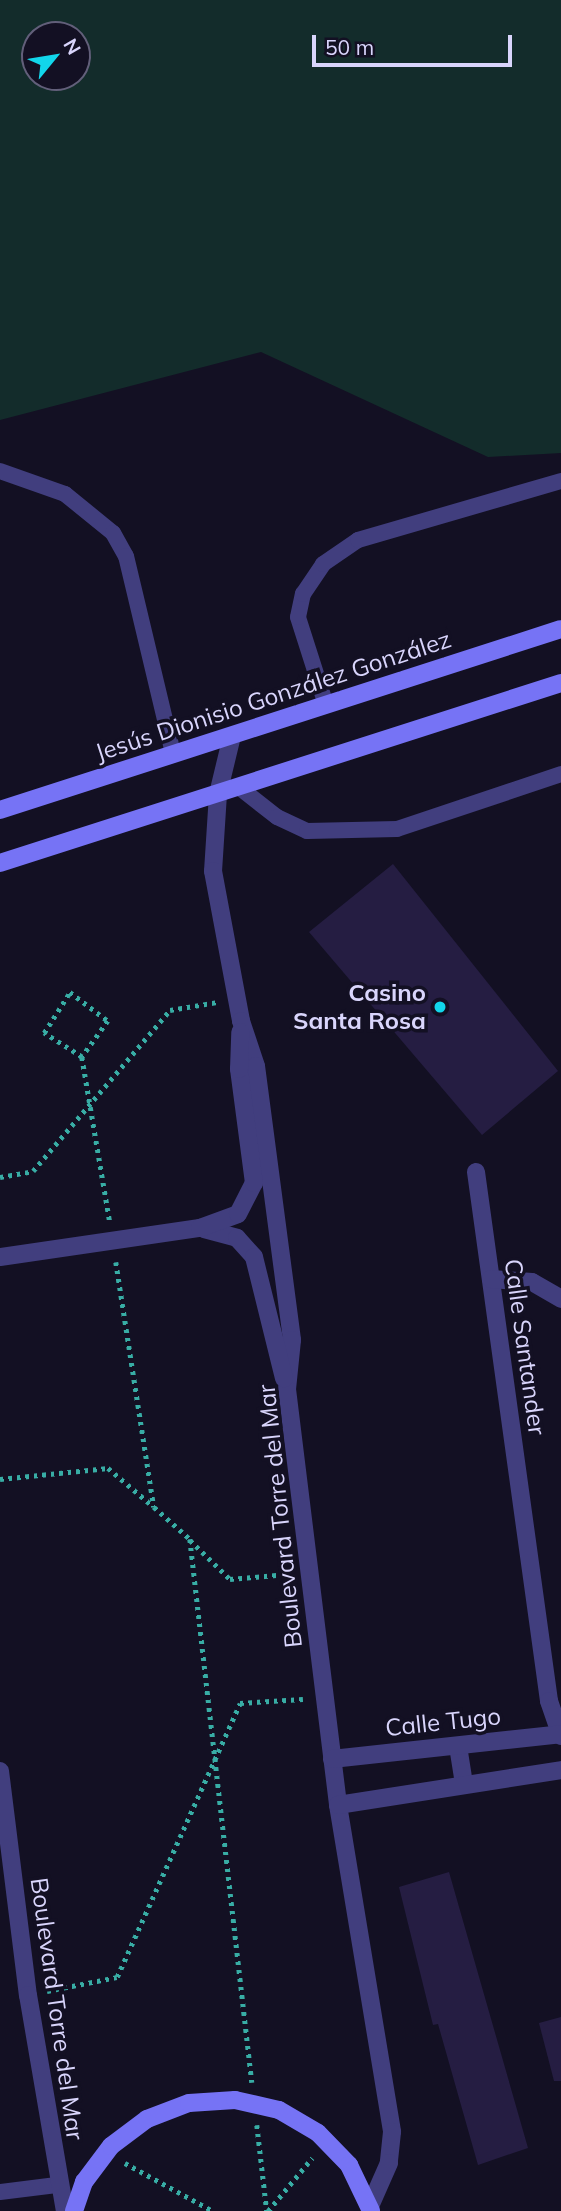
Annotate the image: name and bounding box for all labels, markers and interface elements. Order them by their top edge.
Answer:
north arrow [21,21,91,91]
scale bar [316,21,516,65]
text: N [58,34,86,59]
text: 50 m [325,34,374,60]
street label: Jesús Dionisio González González [91,625,455,767]
place label: Casino Santa Rosa [293,979,426,1035]
marker: Casino Santa Rosa [432,999,448,1015]
street label: Calle Santander [498,1257,552,1437]
street label: Boulevard Torre del Mar [252,1383,308,1649]
street label: Calle Tugo [384,1702,502,1742]
street label: Boulevard Torre del Mar [24,1876,90,2142]

